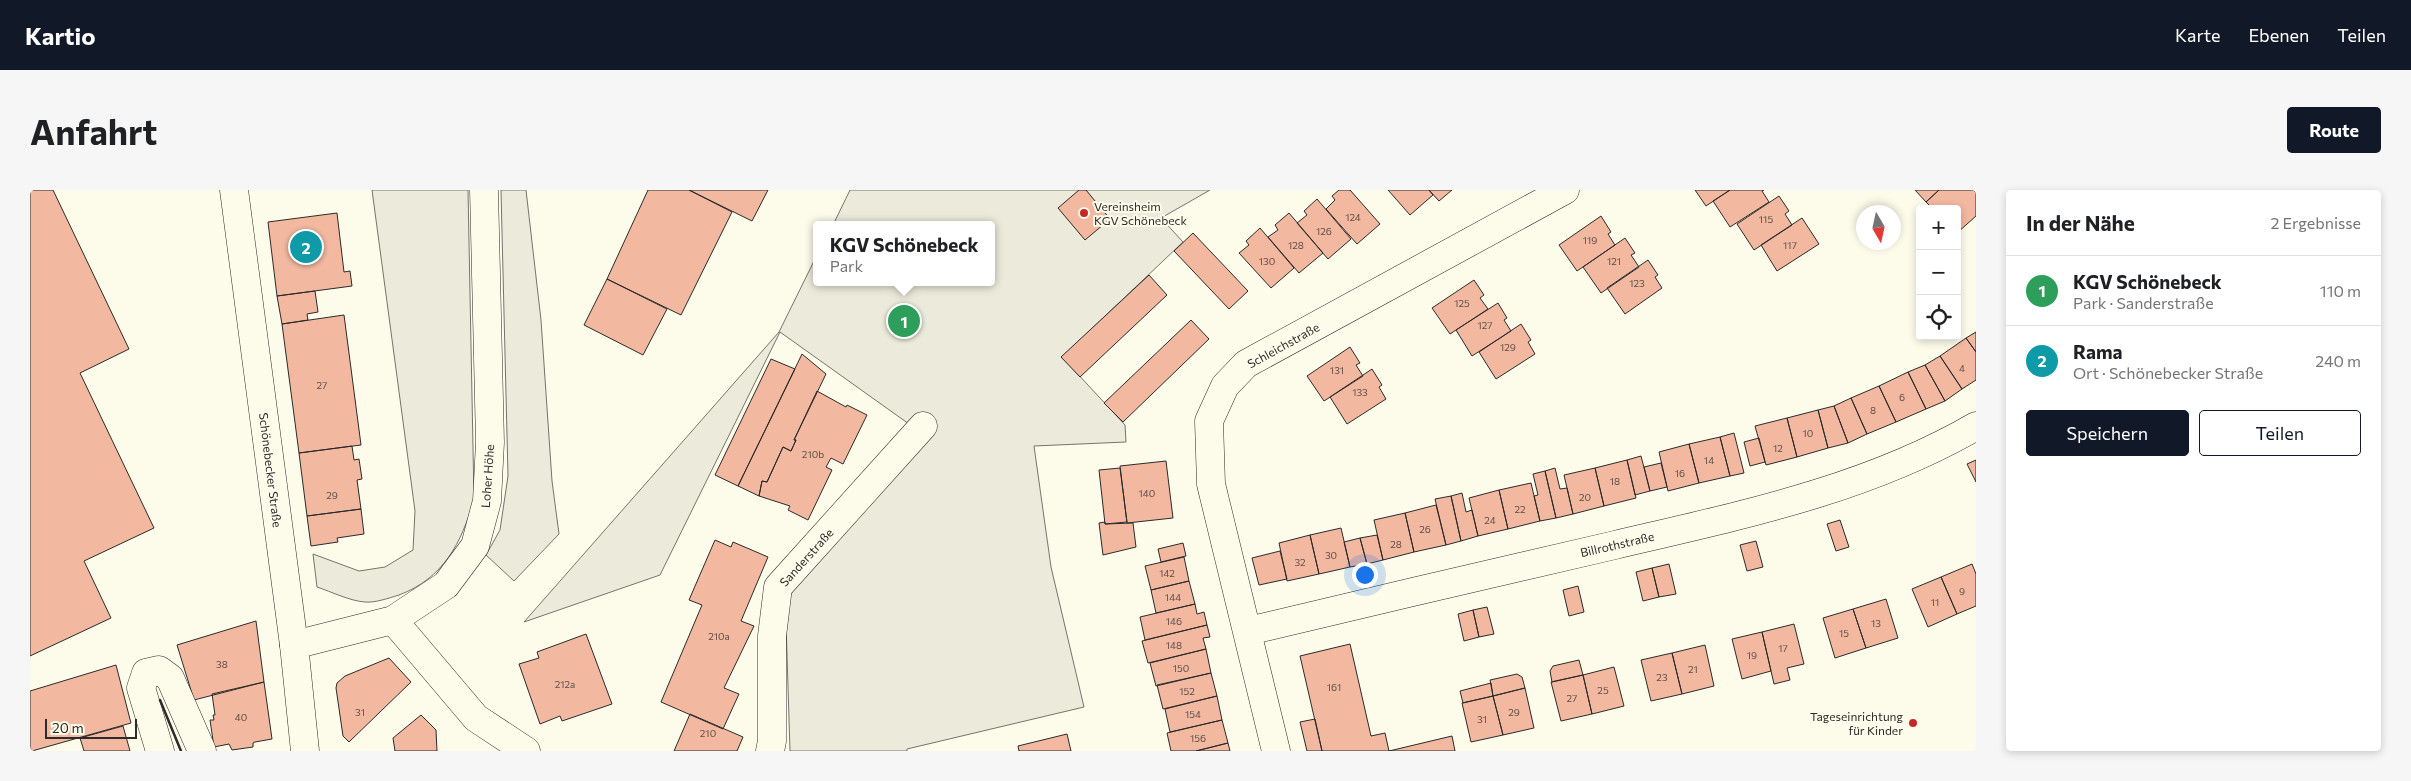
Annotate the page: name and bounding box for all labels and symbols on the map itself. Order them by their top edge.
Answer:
place label: Vereinsheim KGV Schönebeck [1094,199,1188,227]
north arrow [1856,205,1901,250]
marker: Vereinsheim KGV Schönebeck [1078,207,1090,219]
house number: 124 [1345,211,1361,223]
house number: 115 [1759,213,1773,225]
house number: 126 [1316,225,1332,237]
pin: 2 [290,228,322,266]
house number: 119 [1583,234,1597,246]
house number: 128 [1288,239,1304,251]
house number: 117 [1783,239,1797,251]
house number: 130 [1259,255,1275,267]
house number: 121 [1607,255,1621,267]
house number: 123 [1629,277,1645,289]
house number: 125 [1454,297,1470,309]
pin: 1 [888,302,920,340]
street label: Schleichstraße [1245,319,1321,371]
house number: 127 [1477,319,1493,331]
house number: 129 [1500,341,1516,353]
house number: 4 [1959,362,1965,374]
house number: 131 [1330,364,1344,376]
house number: 27 [317,379,327,391]
house number: 133 [1352,386,1368,398]
house number: 6 [1899,391,1905,403]
house number: 8 [1870,404,1876,416]
street label: Schönebecker Straße [257,412,285,528]
house number: 10 [1803,427,1813,439]
house number: 12 [1773,442,1783,454]
street label: Loher Höhe [478,444,496,508]
house number: 210b [802,448,824,460]
house number: 14 [1704,454,1714,466]
house number: 16 [1675,467,1685,479]
house number: 18 [1610,475,1620,487]
house number: 140 [1139,487,1155,499]
house number: 29 [326,489,338,501]
house number: 20 [1579,491,1591,503]
house number: 22 [1514,503,1526,515]
house number: 24 [1484,514,1496,526]
house number: 26 [1419,523,1431,535]
street label: Sanderstraße [776,525,836,589]
street label: Billrothstraße [1579,529,1655,559]
house number: 28 [1390,538,1402,550]
house number: 30 [1325,549,1337,561]
house number: 32 [1294,556,1306,568]
your location [1352,562,1378,588]
house number: 142 [1159,567,1175,579]
house number: 9 [1959,585,1965,597]
house number: 144 [1165,591,1181,603]
house number: 11 [1931,596,1939,608]
house number: 146 [1166,615,1182,627]
house number: 13 [1871,617,1881,629]
house number: 15 [1839,627,1849,639]
house number: 210a [708,630,730,642]
house number: 148 [1166,639,1182,651]
house number: 17 [1778,642,1788,654]
house number: 19 [1747,649,1757,661]
house number: 38 [216,658,228,670]
house number: 150 [1173,662,1189,674]
house number: 21 [1688,663,1698,675]
house number: 23 [1656,671,1668,683]
house number: 212a [555,678,575,690]
house number: 161 [1327,681,1341,693]
house number: 25 [1597,684,1609,696]
house number: 152 [1179,685,1195,697]
house number: 27 [1567,692,1577,704]
house number: 31 [355,706,365,718]
house number: 29 [1508,706,1520,718]
house number: 154 [1185,708,1201,720]
place label: Tageseinrichtung für Kinder [1810,709,1903,737]
house number: 40 [235,711,247,723]
house number: 31 [1477,713,1487,725]
scale bar [45,716,138,739]
marker: Tageseinrichtung für Kinder [1907,717,1919,729]
house number: 210 [700,727,716,739]
house number: 156 [1190,732,1206,744]

